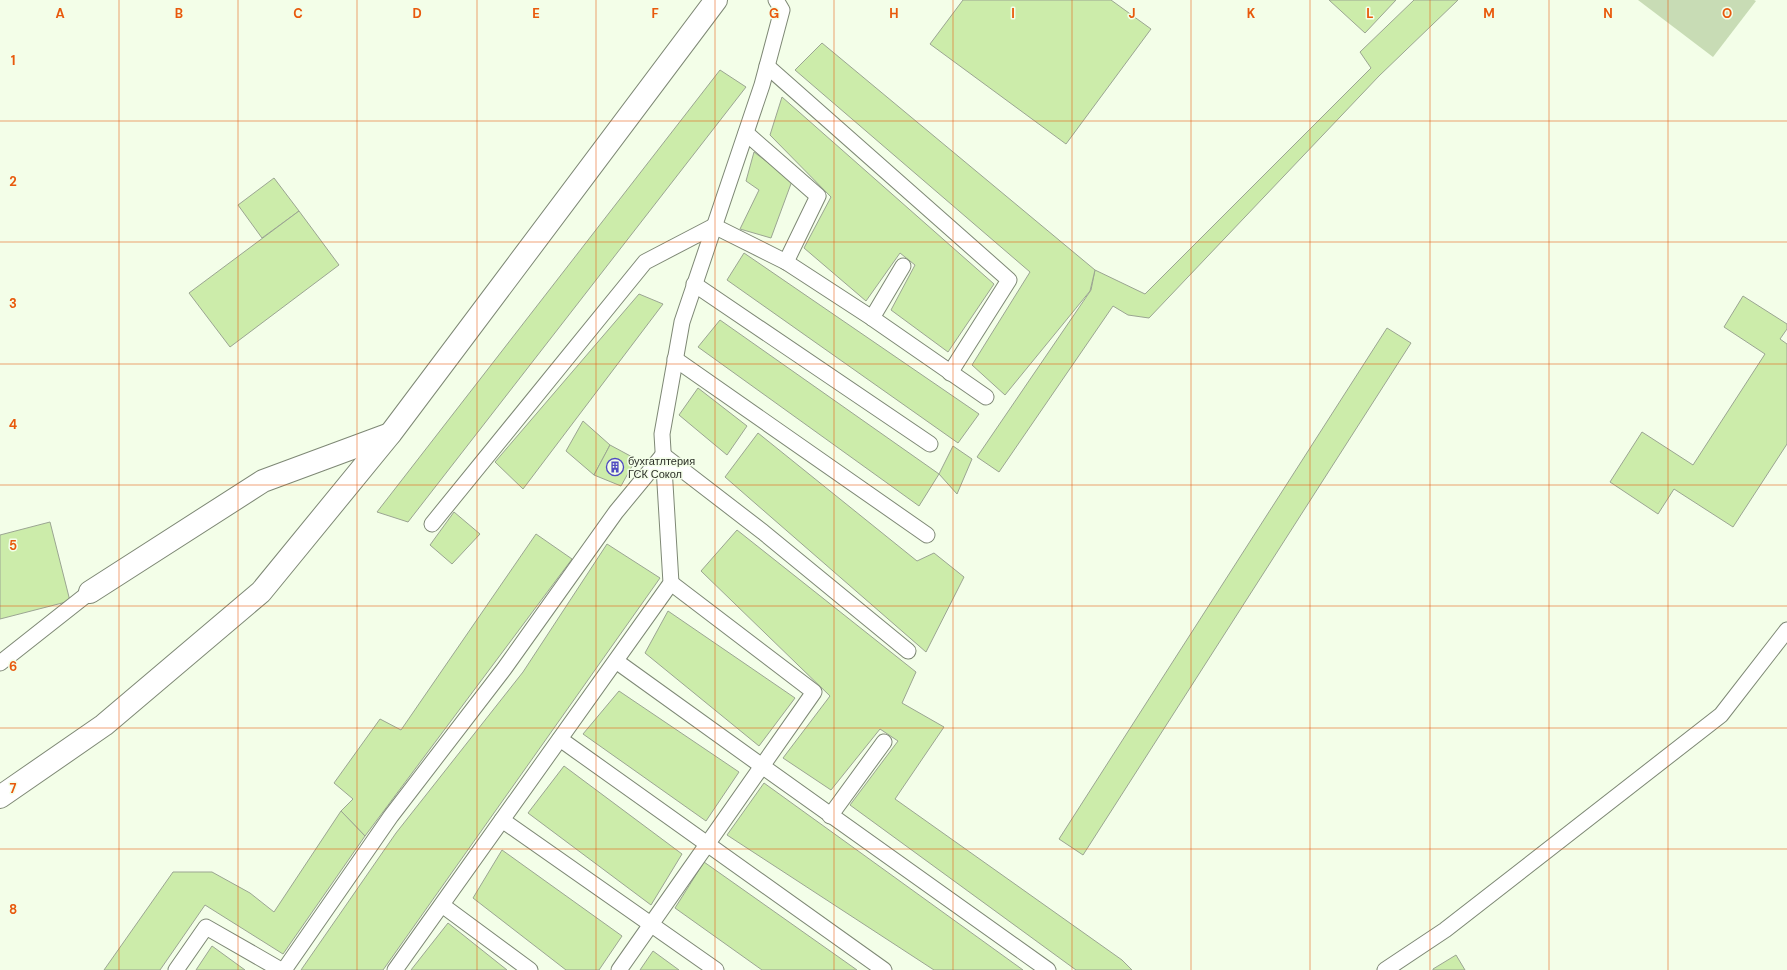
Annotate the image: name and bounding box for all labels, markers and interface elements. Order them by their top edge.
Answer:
text: A [55,5,65,22]
text: B [175,5,183,22]
text: C [293,5,303,22]
text: D [412,5,422,22]
text: E [532,5,540,22]
text: F [651,5,659,22]
text: G [769,5,779,22]
text: H [889,5,899,22]
text: I [1011,5,1015,22]
text: J [1128,5,1136,22]
text: K [1247,5,1256,22]
text: L [1366,5,1374,22]
text: M [1483,5,1495,22]
text: N [1603,5,1613,22]
text: O [1722,5,1732,22]
text: 1 [11,52,15,69]
text: 2 [9,173,17,190]
text: 3 [9,295,17,312]
text: 4 [9,416,17,433]
place label: бухгатлтерия ГСК Сокол [628,454,695,481]
building icon: бухгатлтерия ГСК Сокол [605,457,625,477]
text: 5 [9,537,17,554]
text: 6 [9,658,17,675]
text: 7 [10,780,17,797]
text: 8 [9,901,17,918]

